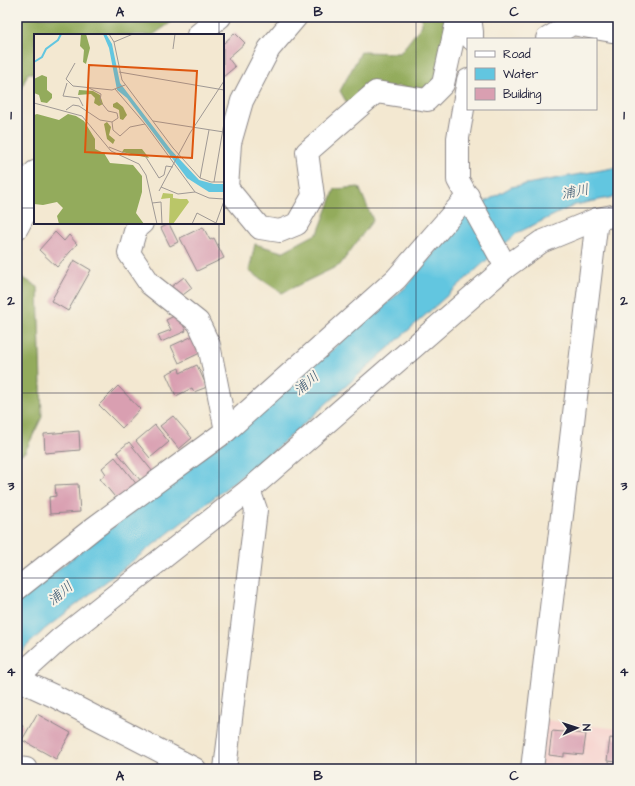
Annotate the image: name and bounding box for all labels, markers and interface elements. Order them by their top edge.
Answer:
text: A [116,3,125,21]
text: B [313,3,323,21]
text: C [509,3,519,21]
inset map [34,34,224,224]
legend [467,38,597,110]
text: Road [503,46,531,63]
text: Water [503,66,539,83]
text: Building [503,86,541,104]
text: 1 [10,106,12,124]
text: 1 [623,106,625,124]
water label: 浦川 [560,179,591,204]
text: 2 [6,292,15,310]
text: 2 [619,292,628,310]
water label: 浦川 [289,367,324,400]
text: 3 [7,477,15,495]
text: 3 [620,477,628,495]
water label: 浦川 [43,577,78,610]
text: 4 [7,663,16,681]
text: 4 [620,663,629,681]
north arrow [557,708,597,748]
text: N [579,724,594,731]
text: A [116,767,125,785]
text: B [313,767,323,785]
text: C [509,767,519,785]

